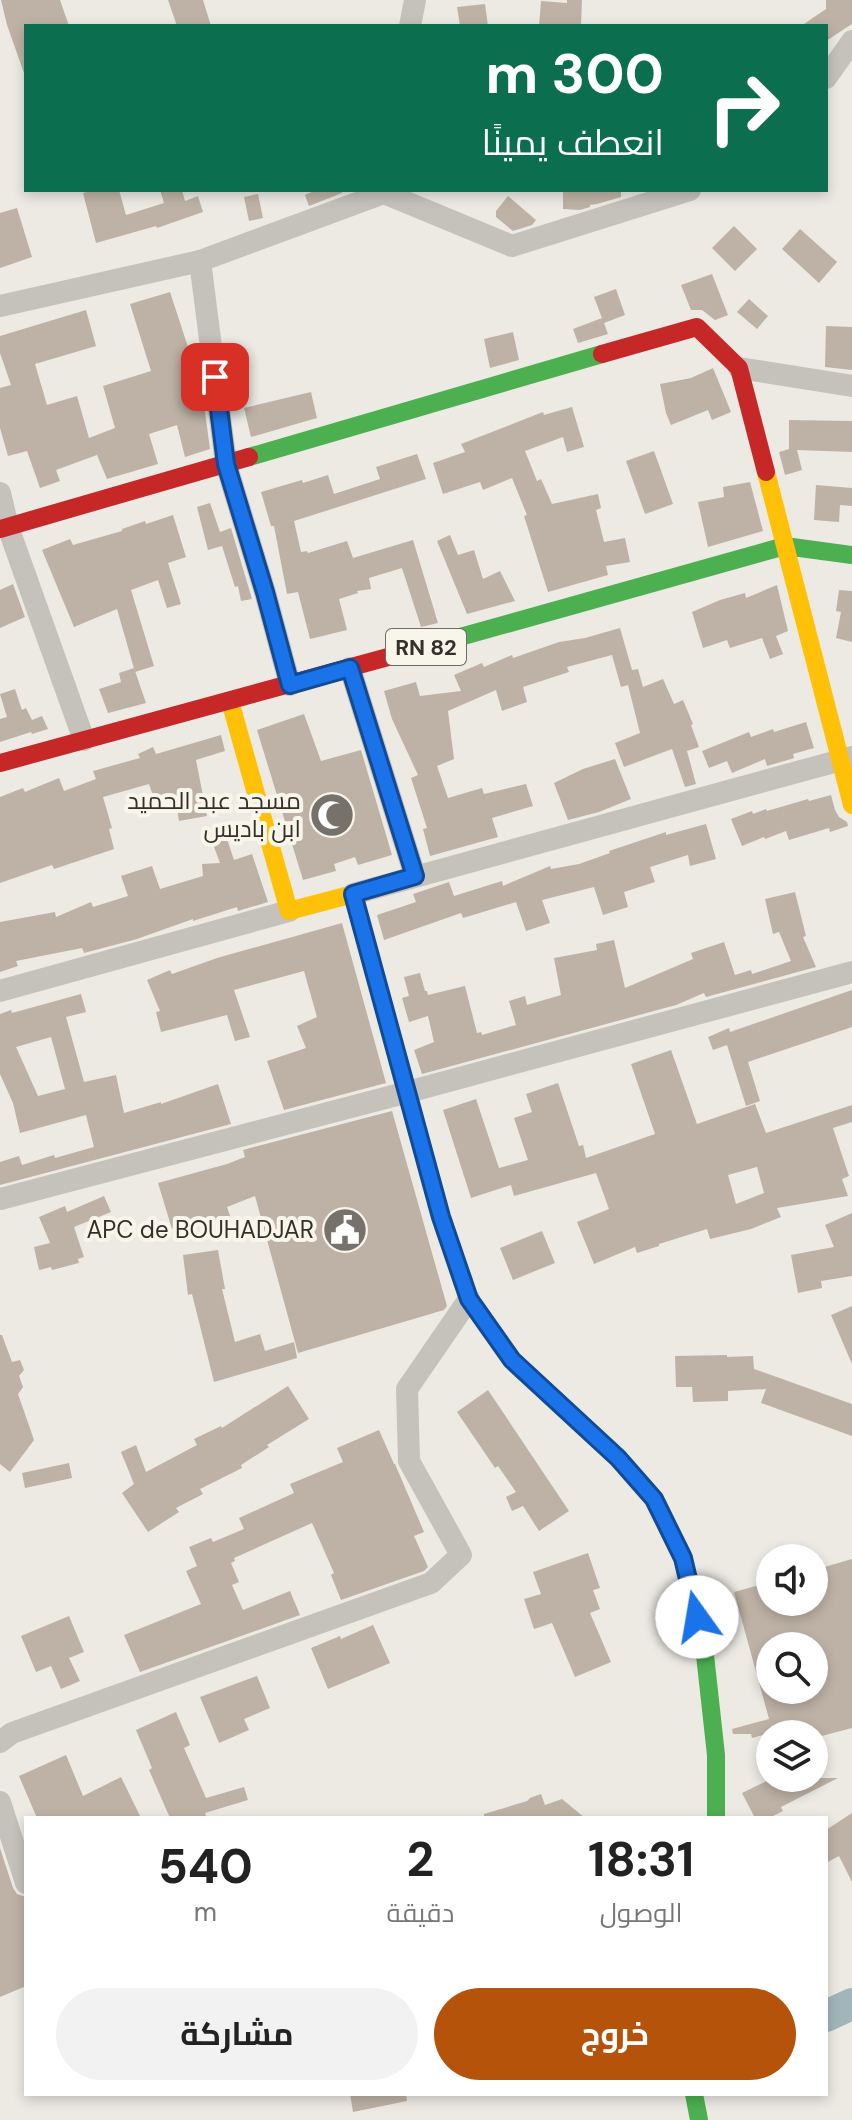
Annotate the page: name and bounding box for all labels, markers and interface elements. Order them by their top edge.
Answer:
text: 300 m [486,37,664,110]
icon: right [692,56,796,160]
text: انعطف يمينًا [482,119,664,166]
pin [181,343,249,411]
icon: arrive [193,355,237,399]
road number: RN 82 [386,629,466,665]
place label: مسجد عبد الحميد ابن باديس [127,785,301,844]
mosque icon: مسجد عبد الحميد ابن باديس [308,791,356,839]
public building icon: APC de BOUHADJAR [321,1206,369,1254]
place label: APC de BOUHADJAR [86,1214,314,1245]
map controls [756,1544,828,1792]
button: sound [756,1544,828,1616]
position arrow [655,1575,739,1659]
button: search [756,1632,828,1704]
button: layers [756,1720,828,1792]
text: 2 [407,1828,434,1891]
text: 18:31 [588,1828,694,1891]
text: 540 [158,1835,253,1898]
text: m [194,1895,217,1929]
text: دقيقة [387,1896,454,1930]
text: الوصول [600,1896,683,1930]
button: مشاركة [56,1988,418,2080]
button: خروج [434,1988,796,2080]

